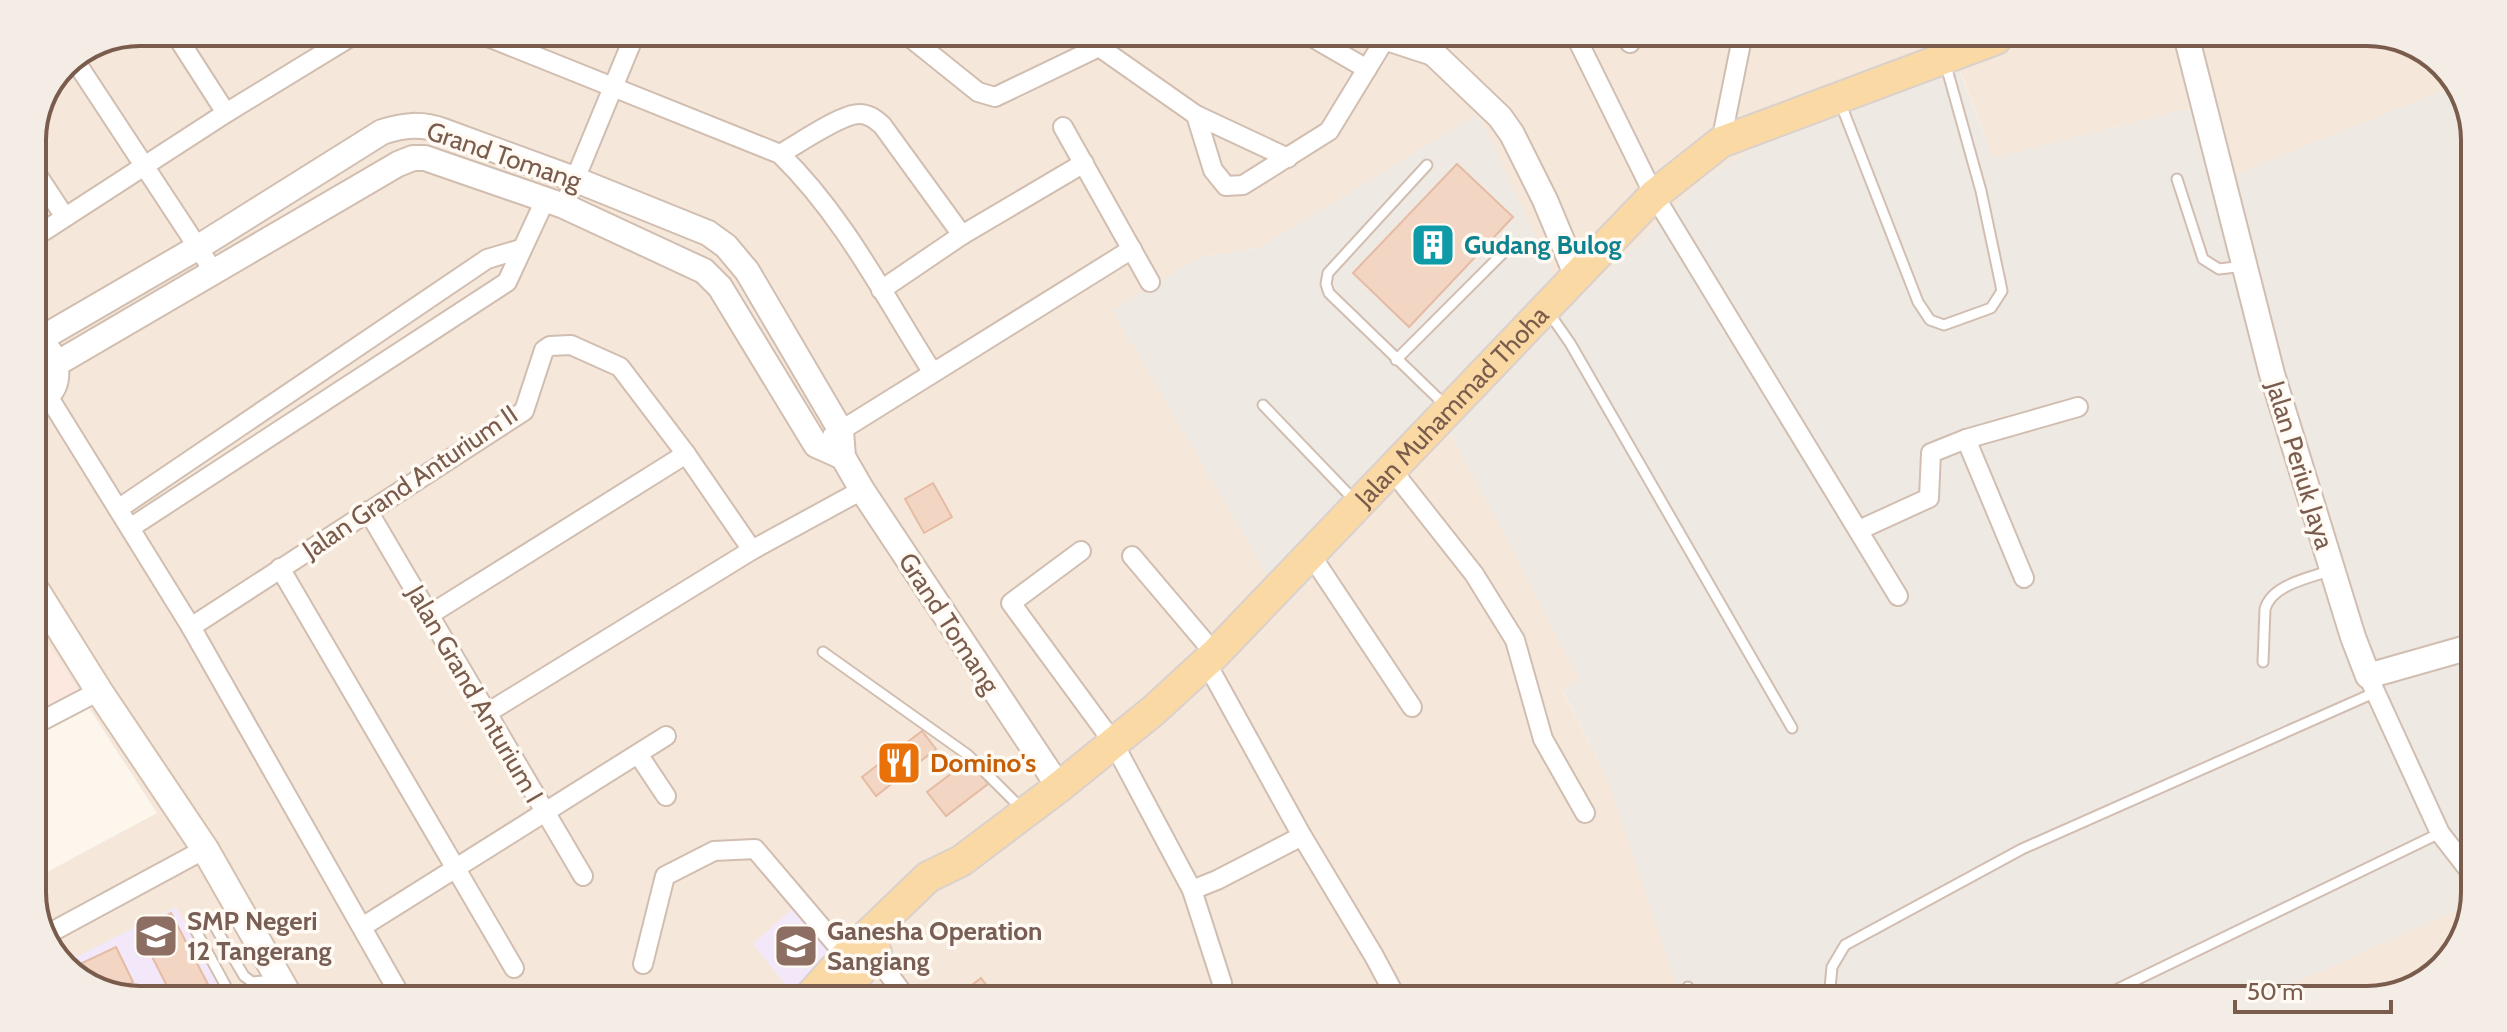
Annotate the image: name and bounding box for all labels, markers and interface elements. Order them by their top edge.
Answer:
street label: Grand Tomang [422,115,587,198]
building icon: Gudang Bulog [1409,221,1457,269]
place label: Gudang Bulog [1464,229,1621,261]
street label: Jalan Muhammad Thoha [1348,299,1556,514]
street label: Jalan Periuk Jaya [2259,376,2341,554]
street label: Jalan Grand Anturium II [296,398,524,566]
street label: Grand Tomang [892,547,1007,700]
street label: Jalan Grand Anturium I [399,579,550,808]
restaurant icon: Domino's [875,739,923,787]
place label: Domino's [930,747,1036,779]
place label: SMP Negeri 12 Tangerang [187,905,332,967]
school or university icon: SMP Negeri 12 Tangerang [132,912,180,960]
place label: Ganesha Operation Sangiang [827,915,1042,977]
school or university icon: Ganesha Operation Sangiang [772,922,820,970]
scale bar [2235,964,2391,1014]
text: 50 m [2247,977,2303,1006]

